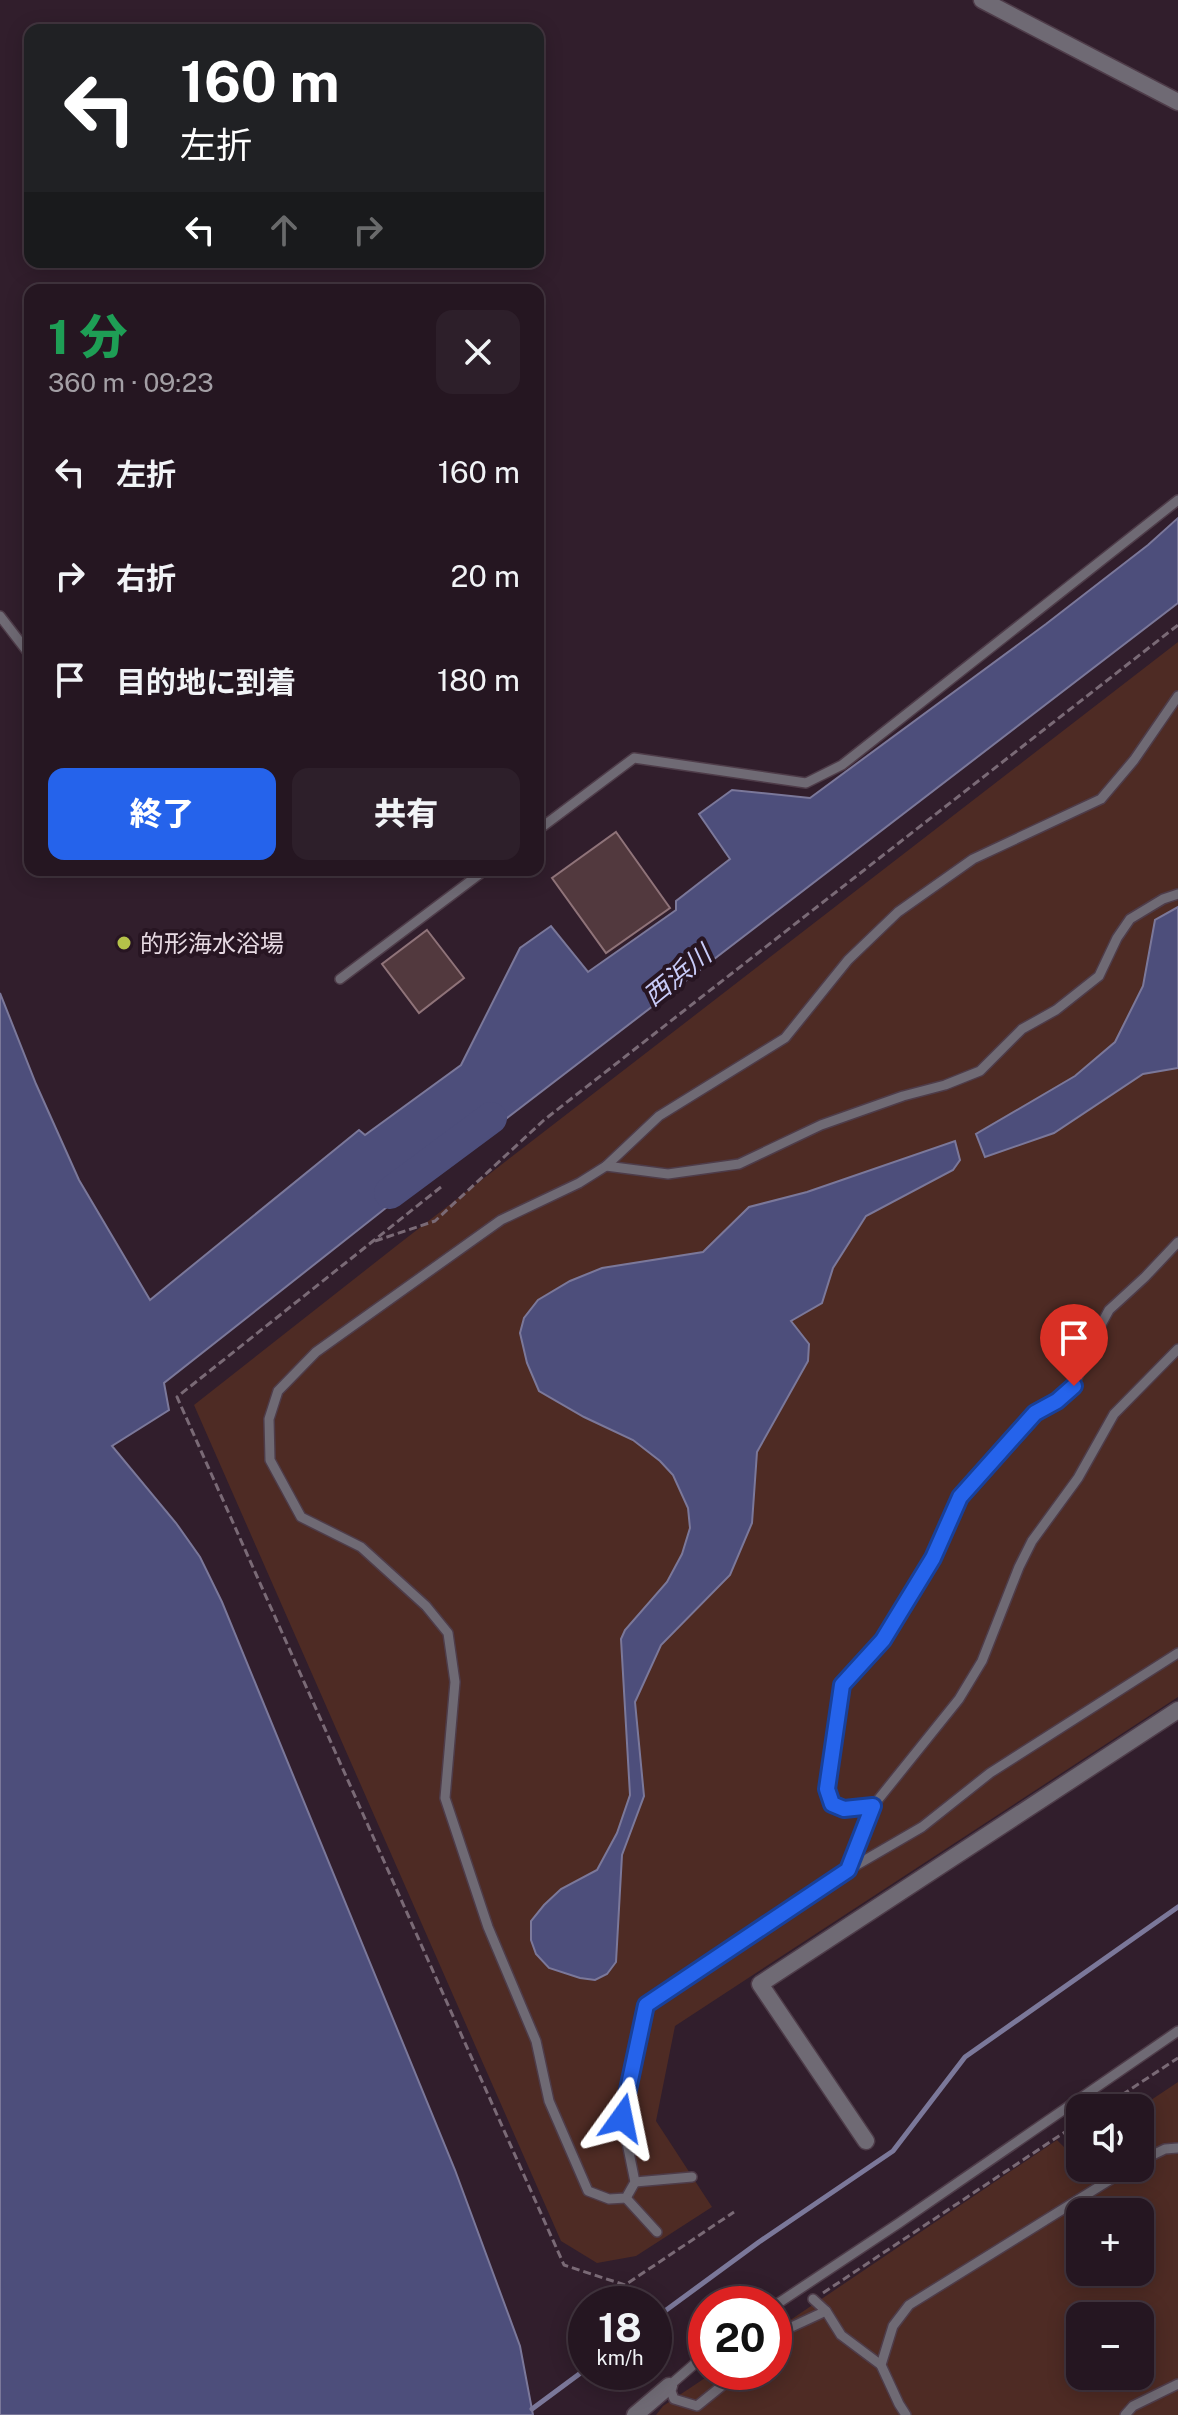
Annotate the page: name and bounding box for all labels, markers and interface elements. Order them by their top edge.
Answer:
text: 160 m [180,49,340,115]
icon: left [48,56,152,160]
text: 左折 [180,124,252,166]
icon: left [178,208,222,252]
icon: ahead [262,208,306,252]
icon: right [346,208,390,252]
text: 1 分 [48,308,128,365]
button: close [436,310,520,394]
text: 360 m · 09:23 [48,367,214,398]
icon: left [48,450,92,494]
text: 160 m [438,454,520,490]
text: 左折 [116,456,176,492]
icon: right [48,554,92,598]
text: 20 m [451,558,520,594]
text: 右折 [116,560,176,596]
icon: arrive [48,658,92,702]
text: 180 m [437,662,520,698]
text: 目的地に到着 [116,664,296,700]
button: 終了 [48,768,276,860]
button: 共有 [292,768,520,860]
place label: 的形海水浴場 [140,929,284,957]
marker: 的形海水浴場 [115,934,133,952]
water label: 西浜川 [637,937,719,1012]
pin [1040,1304,1108,1386]
icon: arrive [1052,1316,1096,1360]
position arrow [580,2076,664,2160]
map controls [1066,2094,1154,2390]
button: sound [1066,2094,1154,2182]
button: + [1066,2198,1154,2286]
speed limit sign: 20 [688,2286,792,2390]
button: − [1066,2302,1154,2390]
text: 18 [598,2304,642,2351]
text: km/h [596,2346,644,2370]

